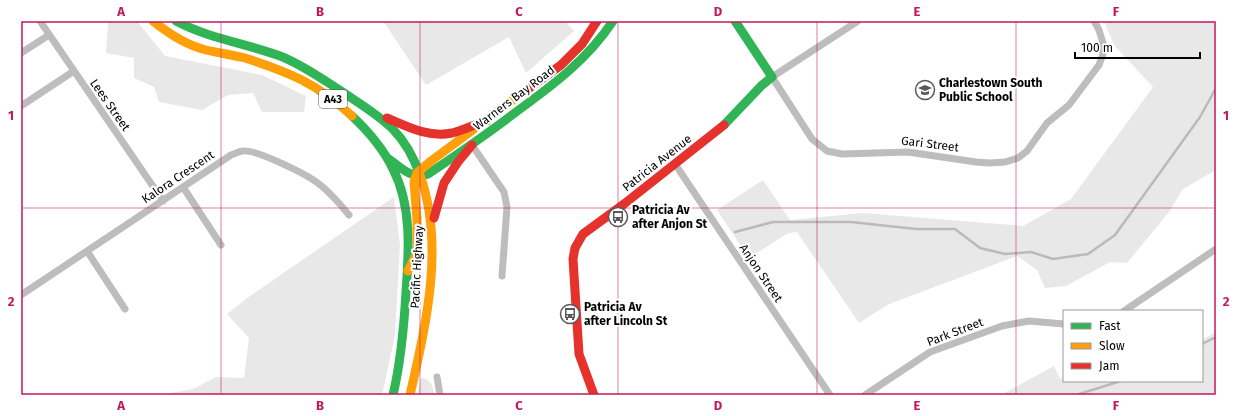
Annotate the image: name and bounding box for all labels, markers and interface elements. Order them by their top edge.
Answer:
text: A [116,4,125,19]
text: B [316,4,324,19]
text: C [515,4,523,19]
text: D [714,4,723,19]
text: E [914,4,921,19]
text: F [1113,4,1120,19]
scale bar [1075,34,1200,60]
text: 100 m [1081,41,1113,55]
street label: Warners Bay Road [471,63,557,133]
street label: Lees Street [87,76,133,134]
place label: Charlestown South Public School [939,76,1043,104]
school or university icon: Charlestown South Public School [914,79,936,101]
road number: A43 [319,90,347,108]
text: 1 [8,108,14,123]
text: 1 [1223,108,1229,123]
street label: Patricia Avenue [620,132,694,194]
street label: Gari Street [900,134,960,155]
street label: Kalora Crescent [139,147,217,206]
place label: Patricia Av after Anjon St [632,203,708,231]
bus stop icon: Patricia Av after Anjon St [607,206,629,228]
street label: Pacific Highway [408,225,426,309]
street label: Anjon Street [736,241,786,305]
text: 2 [8,294,15,309]
text: 2 [1223,294,1230,309]
place label: Patricia Av after Lincoln St [584,300,668,328]
bus stop icon: Patricia Av after Lincoln St [559,303,581,325]
legend [1063,310,1203,382]
street label: Park Street [925,315,986,349]
text: Fast [1099,319,1121,333]
text: Slow [1099,339,1125,353]
text: Jam [1099,359,1119,373]
text: A [116,398,125,413]
text: B [316,398,324,413]
text: C [515,398,523,413]
text: D [714,398,723,413]
text: E [914,398,921,413]
text: F [1113,398,1120,413]

